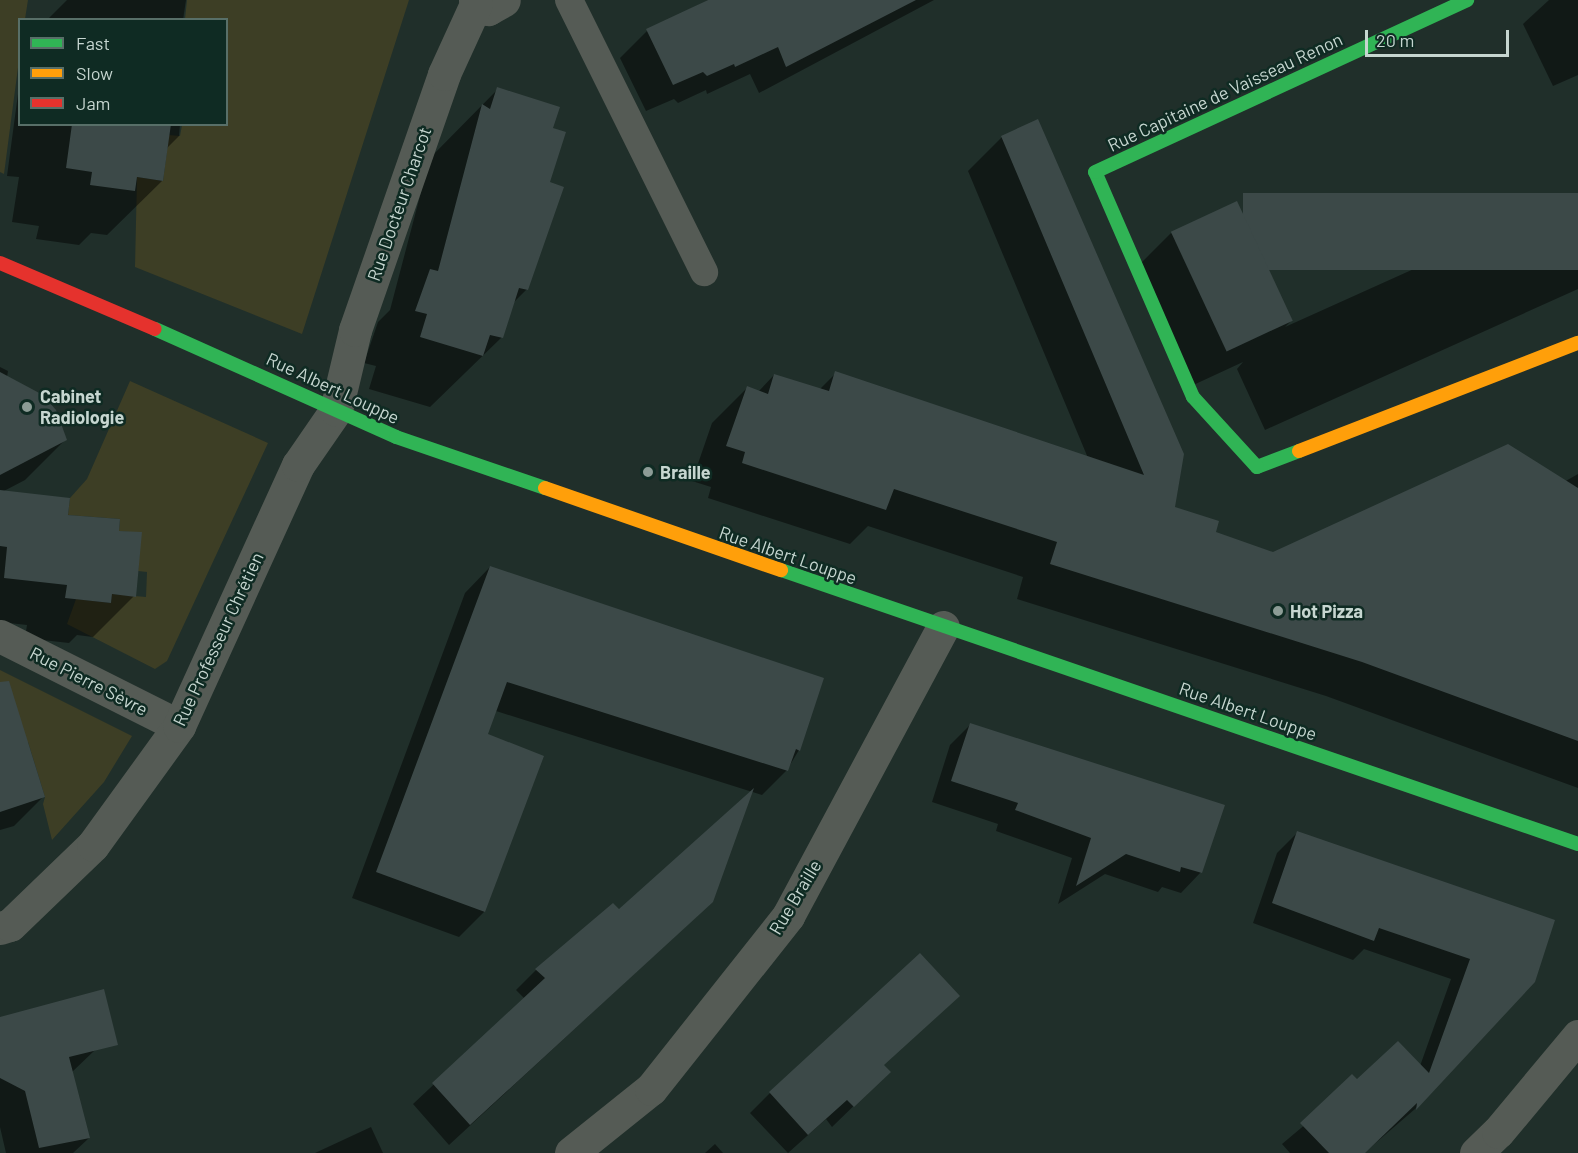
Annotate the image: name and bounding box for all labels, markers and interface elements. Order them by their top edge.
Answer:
legend [18,18,228,126]
scale bar [1368,18,1512,56]
street label: Rue Capitaine de Vaisseau Renon [1104,28,1346,156]
text: 20 m [1376,29,1414,51]
text: Fast [76,32,110,54]
text: Slow [76,62,113,84]
text: Jam [76,92,110,114]
street label: Rue Docteur Charcot [362,124,436,284]
street label: Rue Albert Louppe [263,348,403,428]
place label: Cabinet Radiologie [40,386,124,428]
marker: Cabinet Radiologie [18,398,36,416]
place label: Braille [660,461,711,483]
marker: Braille [641,465,655,479]
street label: Rue Albert Louppe [716,521,860,589]
street label: Rue Professeur Chrétien [168,549,268,729]
place label: Hot Pizza [1290,600,1363,622]
marker: Hot Pizza [1271,604,1285,618]
street label: Rue Pierre Sèvre [26,642,152,720]
street label: Rue Albert Louppe [1176,677,1320,745]
street label: Rue Braille [764,856,826,938]

